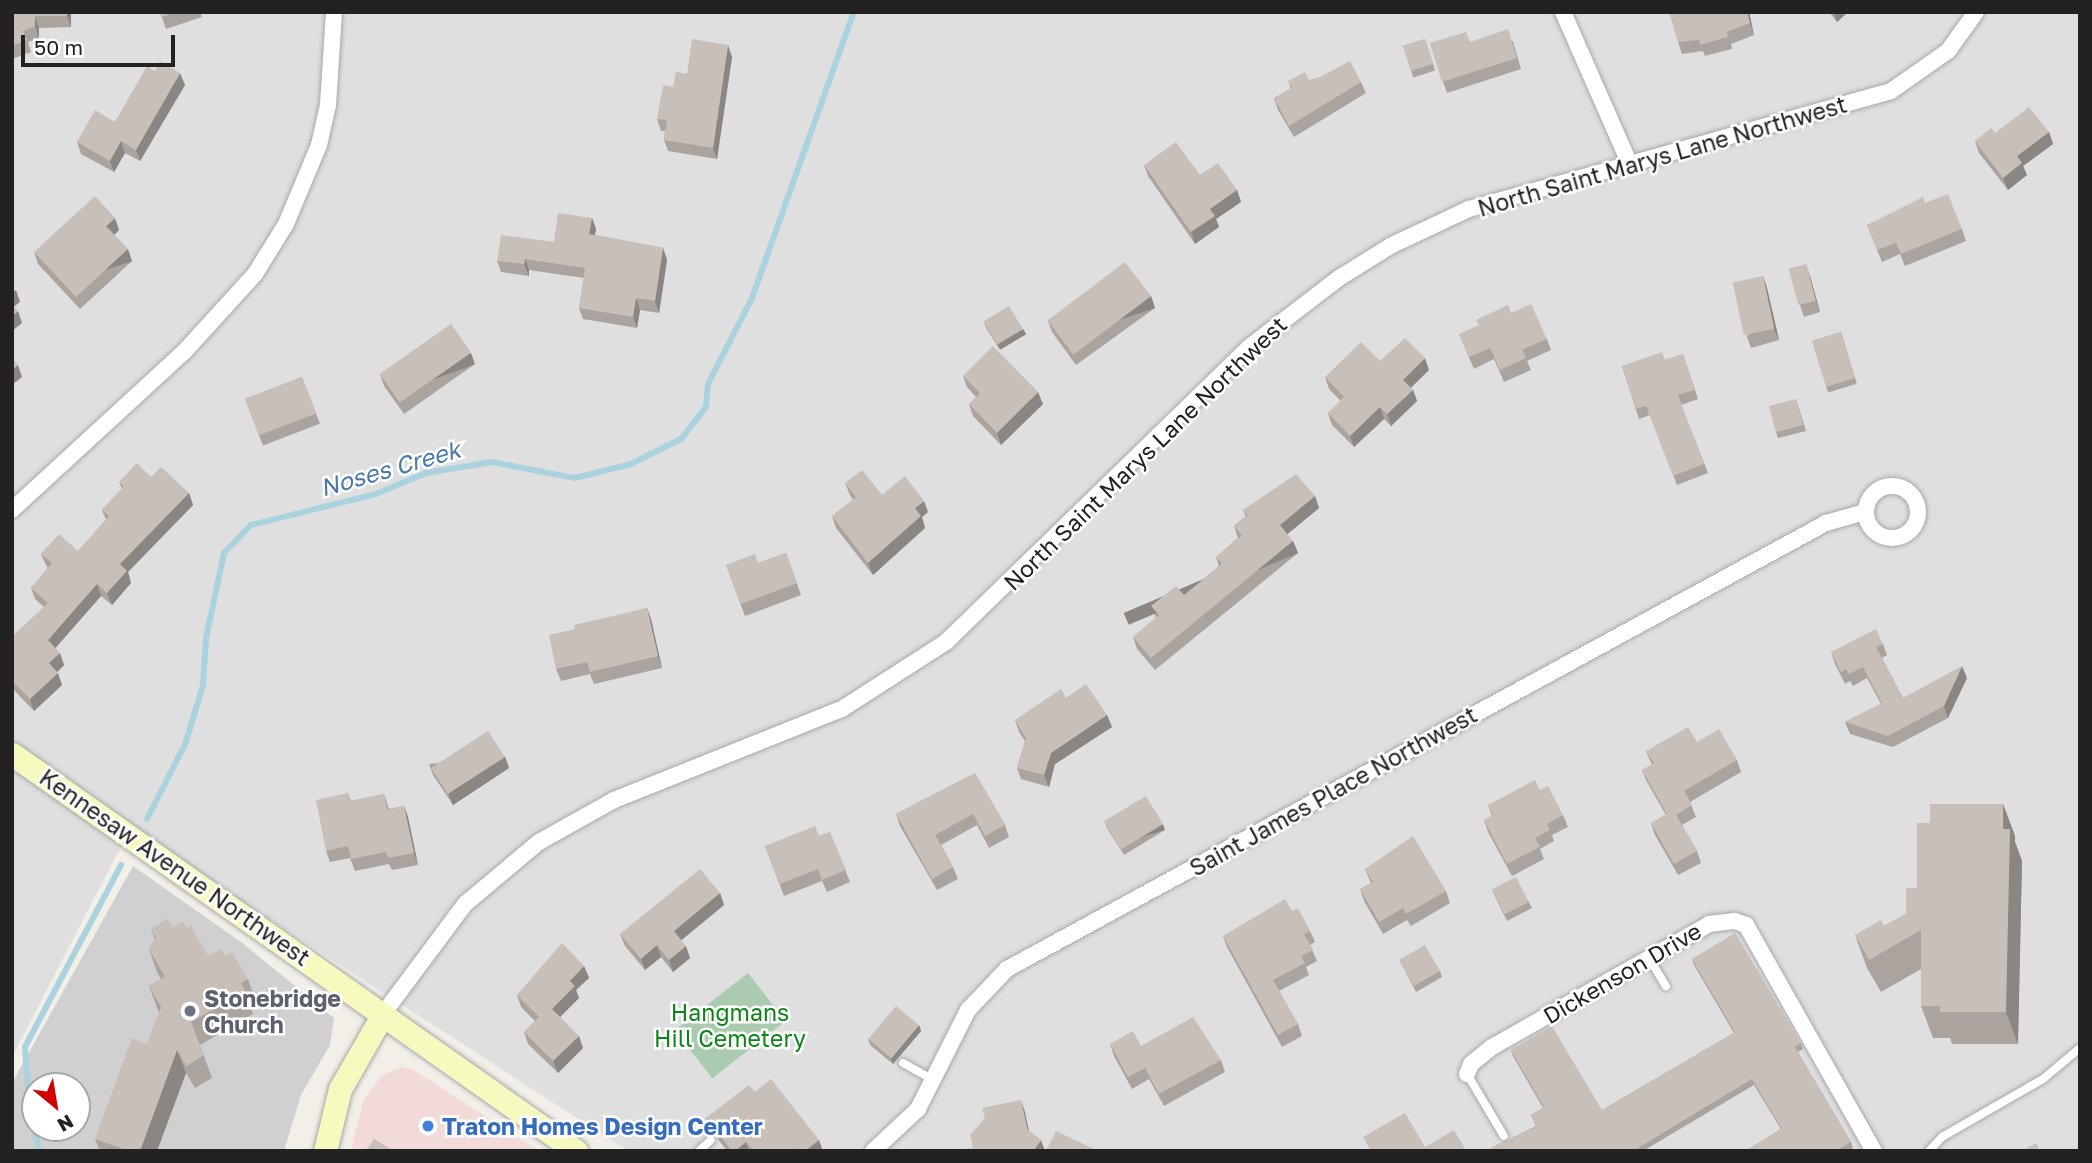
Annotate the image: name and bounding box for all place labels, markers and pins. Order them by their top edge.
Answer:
place label: Stonebridge Church [204,984,341,1038]
marker: Stonebridge Church [182,1003,198,1019]
place label: Traton Homes Design Center [442,1112,763,1140]
marker: Traton Homes Design Center [420,1118,436,1134]

